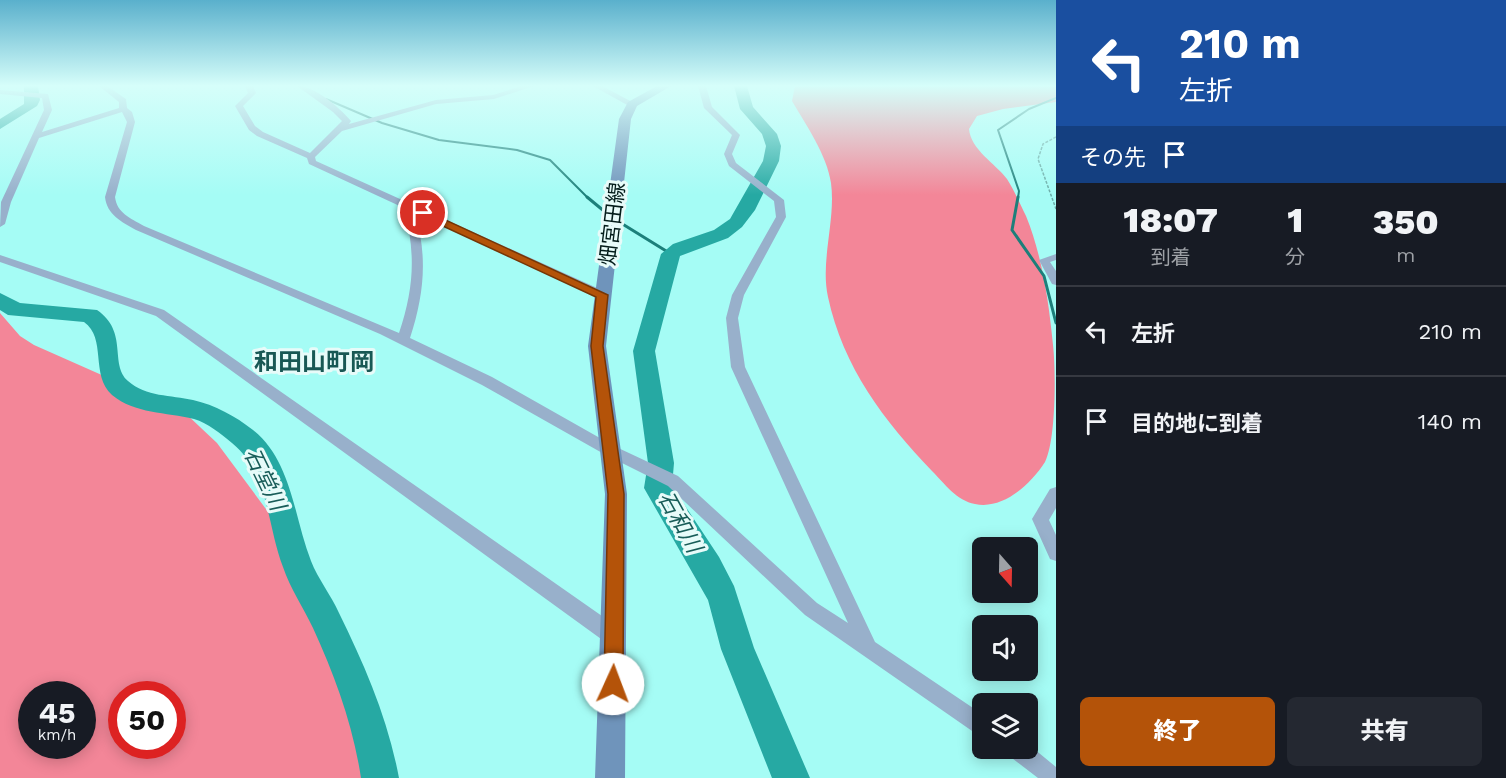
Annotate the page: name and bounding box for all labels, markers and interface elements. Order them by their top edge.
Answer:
text: 210 m [1179,19,1301,68]
icon: left [1080,24,1158,102]
text: 左折 [1179,75,1233,107]
icon: arrive [1158,138,1191,171]
text: その先 [1080,145,1146,170]
street label: 畑宮田線 [594,181,630,267]
pin [397,187,448,238]
icon: arrive [406,196,439,229]
text: 18:07 [1123,199,1218,241]
text: 1 [1287,199,1303,241]
text: 350 [1373,201,1439,243]
text: m [1396,243,1415,267]
text: 到着 [1151,245,1191,269]
text: 分 [1285,245,1305,269]
icon: left [1080,315,1113,348]
text: 210 m [1418,319,1482,344]
text: 左折 [1131,321,1175,346]
district label: 和田山町岡 [254,348,374,376]
icon: arrive [1080,405,1113,438]
text: 140 m [1418,409,1482,434]
text: 目的地に到着 [1131,411,1263,436]
water label: 石堂川 [239,444,292,516]
water label: 石和川 [653,487,708,559]
north arrow [972,537,1038,603]
map controls [972,537,1038,759]
button: sound [972,615,1038,681]
position arrow [581,652,645,716]
speed limit sign: 50 [108,681,186,759]
button: layers [972,693,1038,759]
text: 45 [39,695,75,730]
button: 終了 [1080,697,1275,766]
button: 共有 [1287,697,1482,766]
text: km/h [38,726,76,744]

